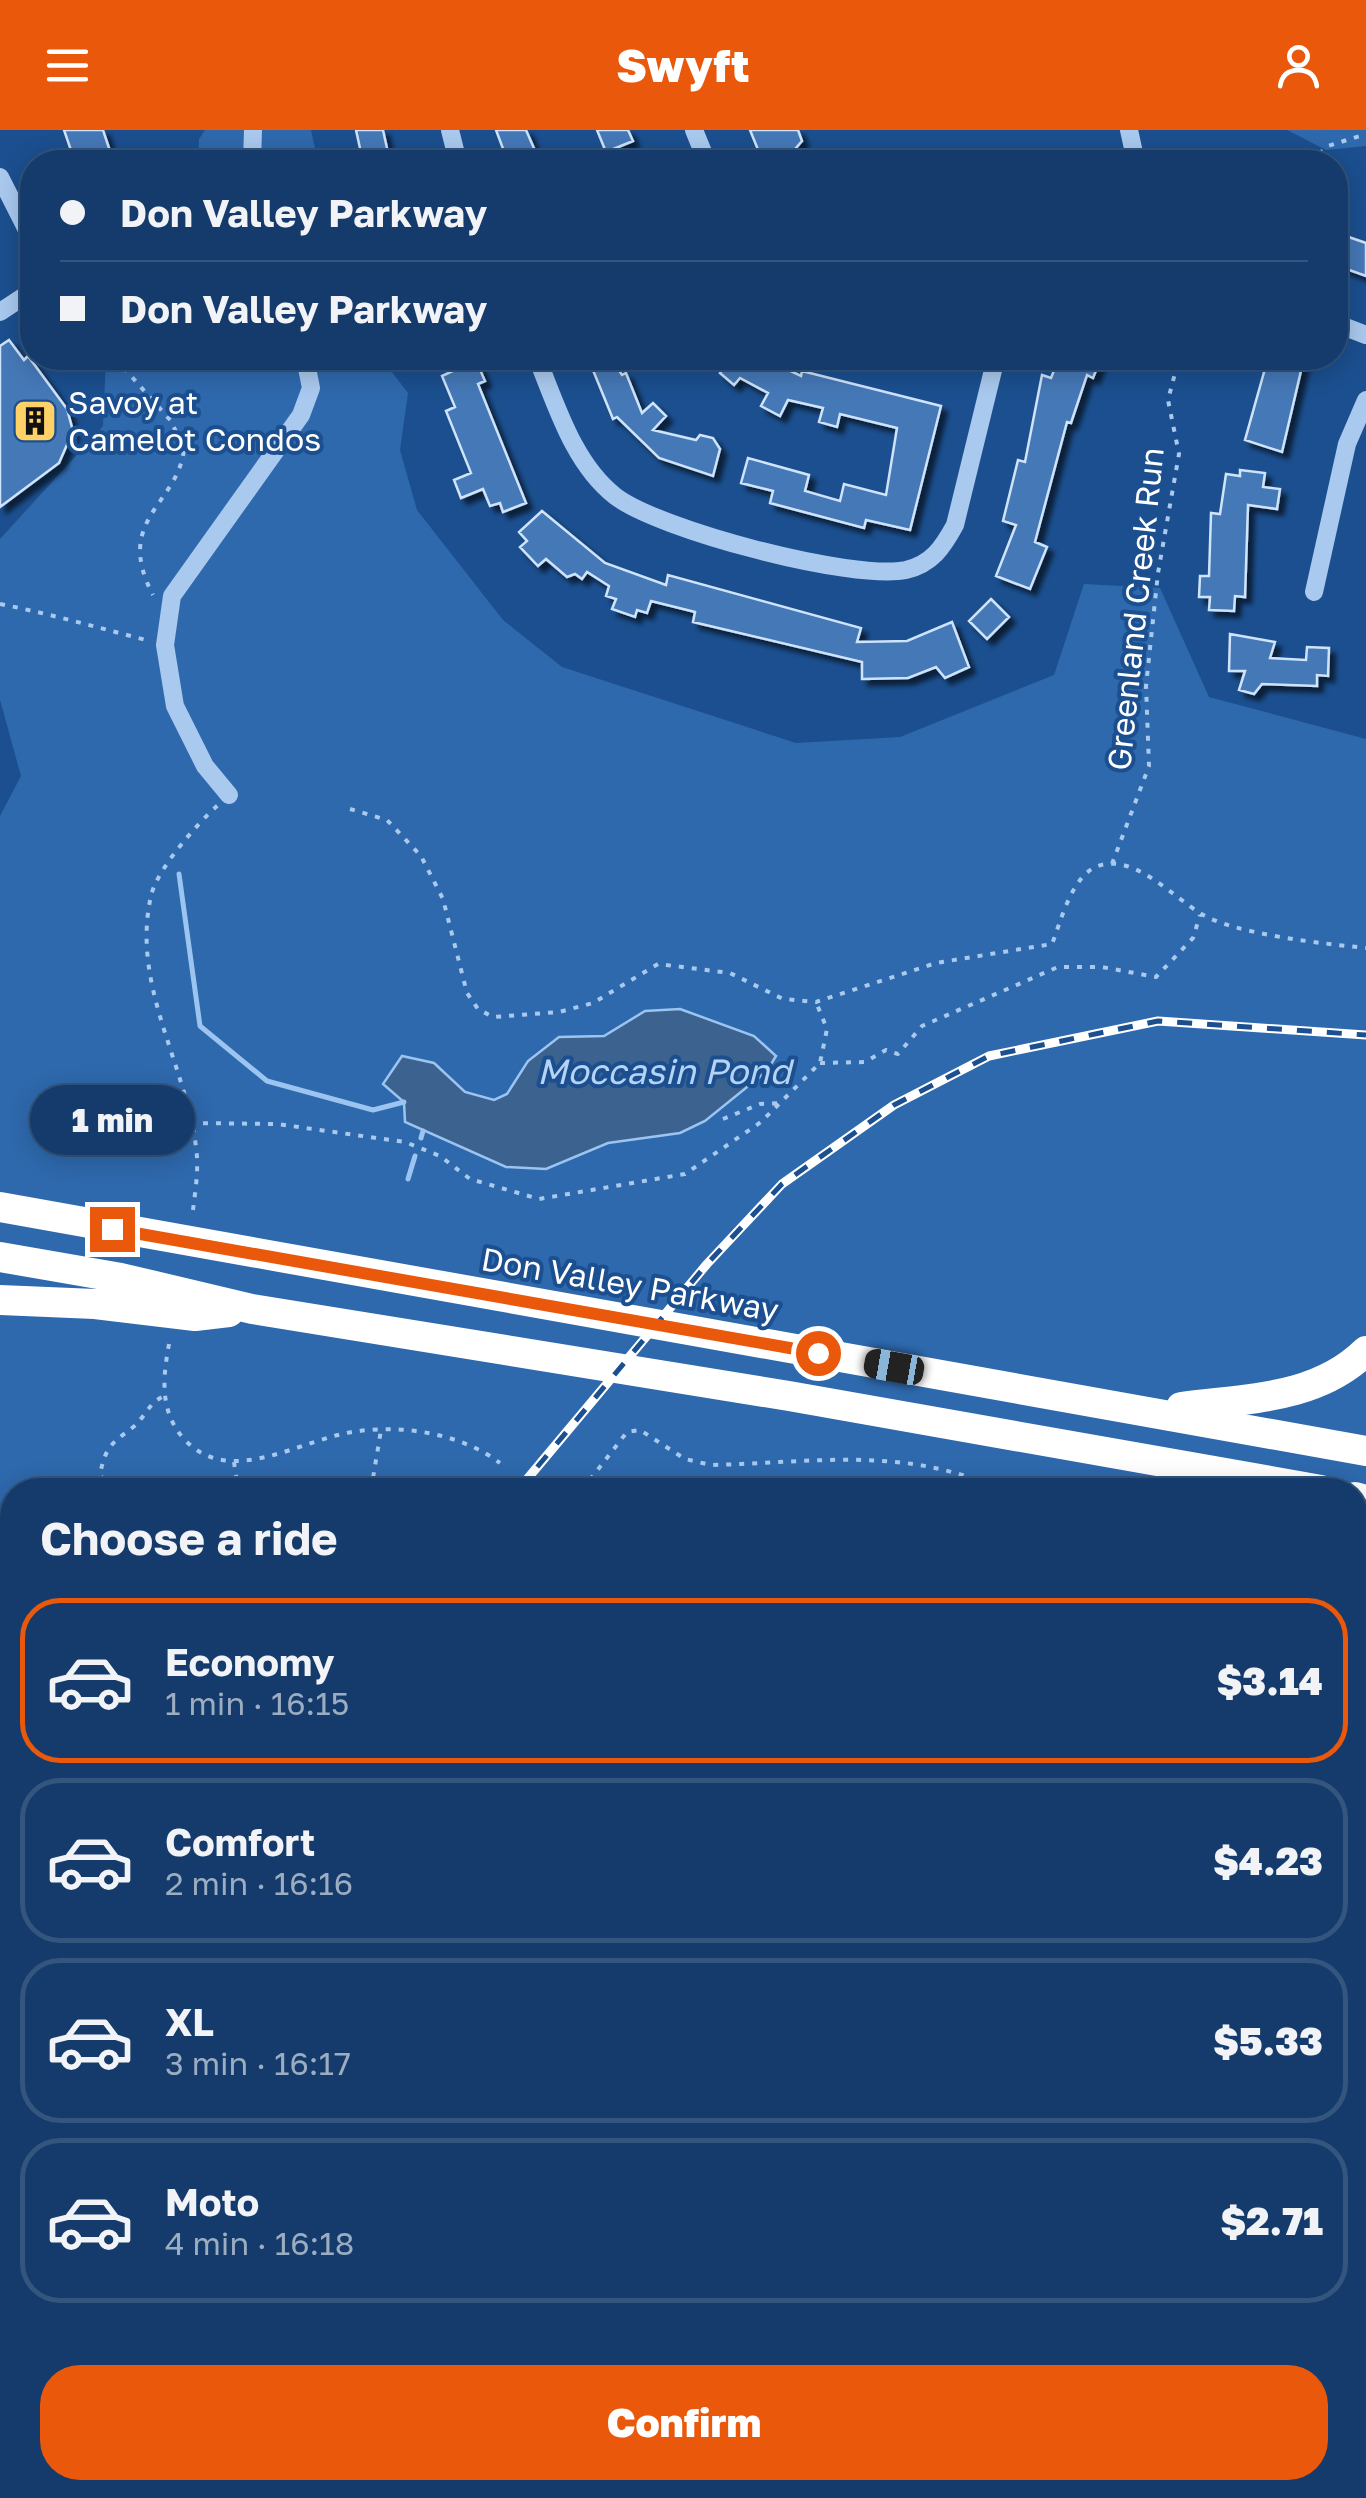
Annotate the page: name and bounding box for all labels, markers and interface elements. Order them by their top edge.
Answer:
icon: menu [40,38,95,93]
text: Swyft [617,38,749,92]
icon: person [1271,38,1326,93]
text: Don Valley Parkway [120,190,487,235]
text: Don Valley Parkway [120,286,487,331]
place label: Savoy at Camelot Condos [68,383,321,458]
building icon: Savoy at Camelot Condos [12,398,58,444]
street label: Greenland Creek Run [1099,446,1171,772]
water label: Moccasin Pond [537,1050,794,1092]
callout: 1 min [29,1084,194,1154]
text: 1 min [72,1101,153,1139]
route end [90,1207,135,1252]
street label: Don Valley Parkway [479,1239,782,1329]
route start [796,1331,841,1376]
car [862,1347,926,1387]
text: Choose a ride [40,1511,338,1565]
icon: car [45,1636,135,1726]
text: Economy [165,1639,334,1684]
text: $3.14 [1217,1658,1323,1703]
text: 1 min · 16:15 [165,1684,349,1722]
icon: car [45,1816,135,1906]
text: Comfort [165,1819,315,1864]
text: $4.23 [1213,1838,1323,1883]
text: 2 min · 16:16 [165,1864,353,1902]
icon: car [45,1996,135,2086]
text: XL [165,1999,214,2044]
text: $5.33 [1213,2018,1323,2063]
text: 3 min · 16:17 [165,2044,351,2082]
icon: car [45,2176,135,2266]
text: Moto [165,2179,259,2224]
text: $2.71 [1221,2198,1323,2243]
text: 4 min · 16:18 [165,2224,354,2262]
button: Confirm [40,2365,1328,2480]

